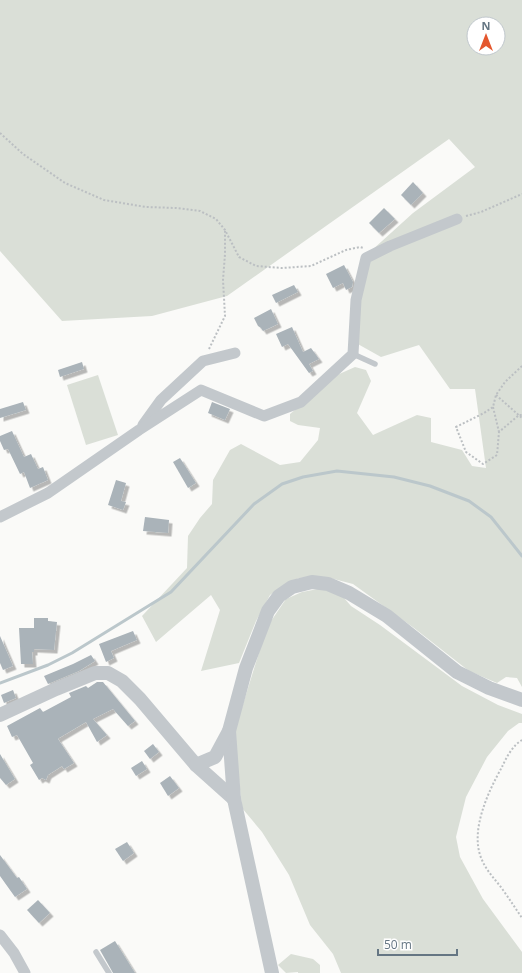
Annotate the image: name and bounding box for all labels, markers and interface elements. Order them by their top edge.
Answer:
north arrow [466,16,506,56]
text: N [482,18,490,33]
scale bar [378,931,457,957]
text: 50 m [384,936,412,953]

